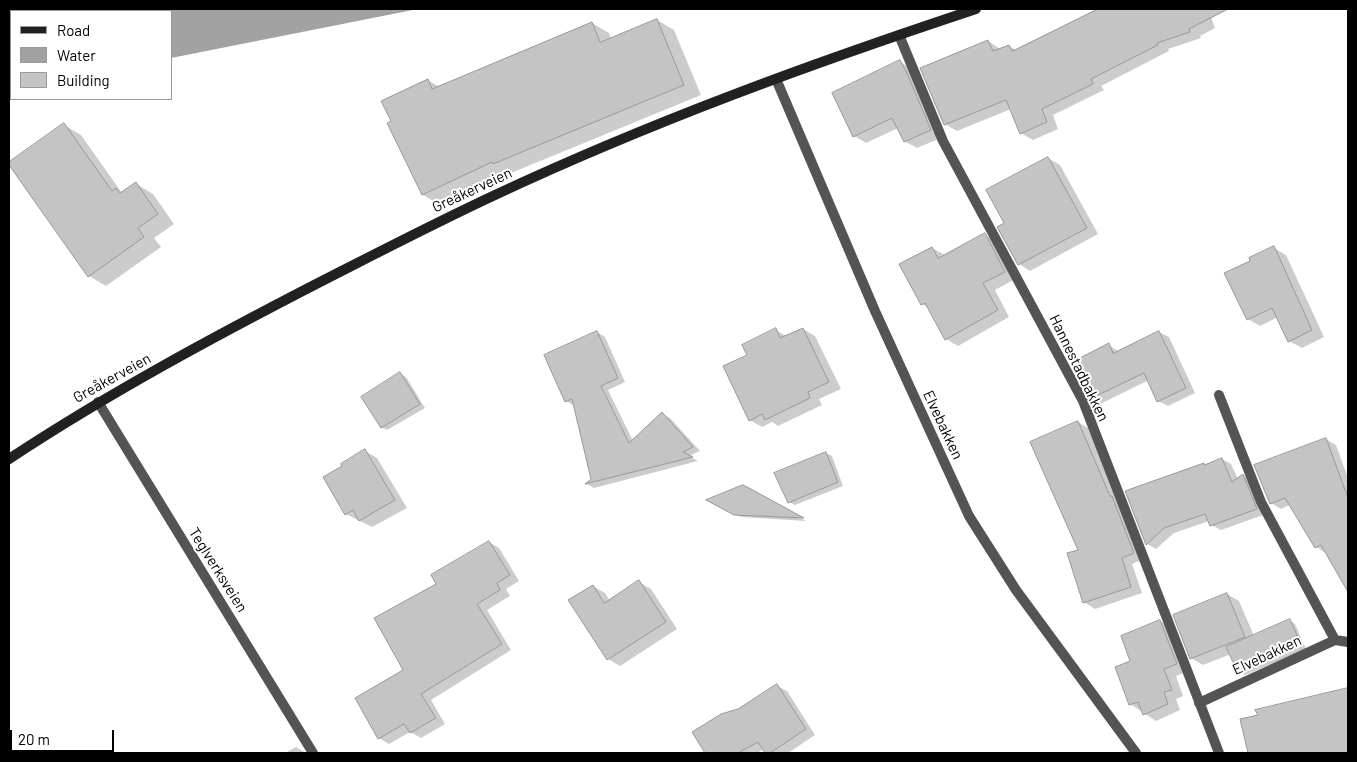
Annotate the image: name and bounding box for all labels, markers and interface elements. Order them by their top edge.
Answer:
legend [10,10,172,100]
text: Road [57,21,90,39]
text: Water [57,46,96,64]
text: Building [57,71,110,89]
street label: Greåkerveien [429,164,515,216]
street label: Hannestadbakken [1045,312,1113,424]
street label: Greåkerveien [70,349,154,407]
street label: Elvebakken [919,388,967,462]
street label: Teglverksveien [185,524,251,616]
street label: Elvebakken [1230,631,1304,679]
scale bar [12,720,116,752]
text: 20 m [18,730,50,748]

